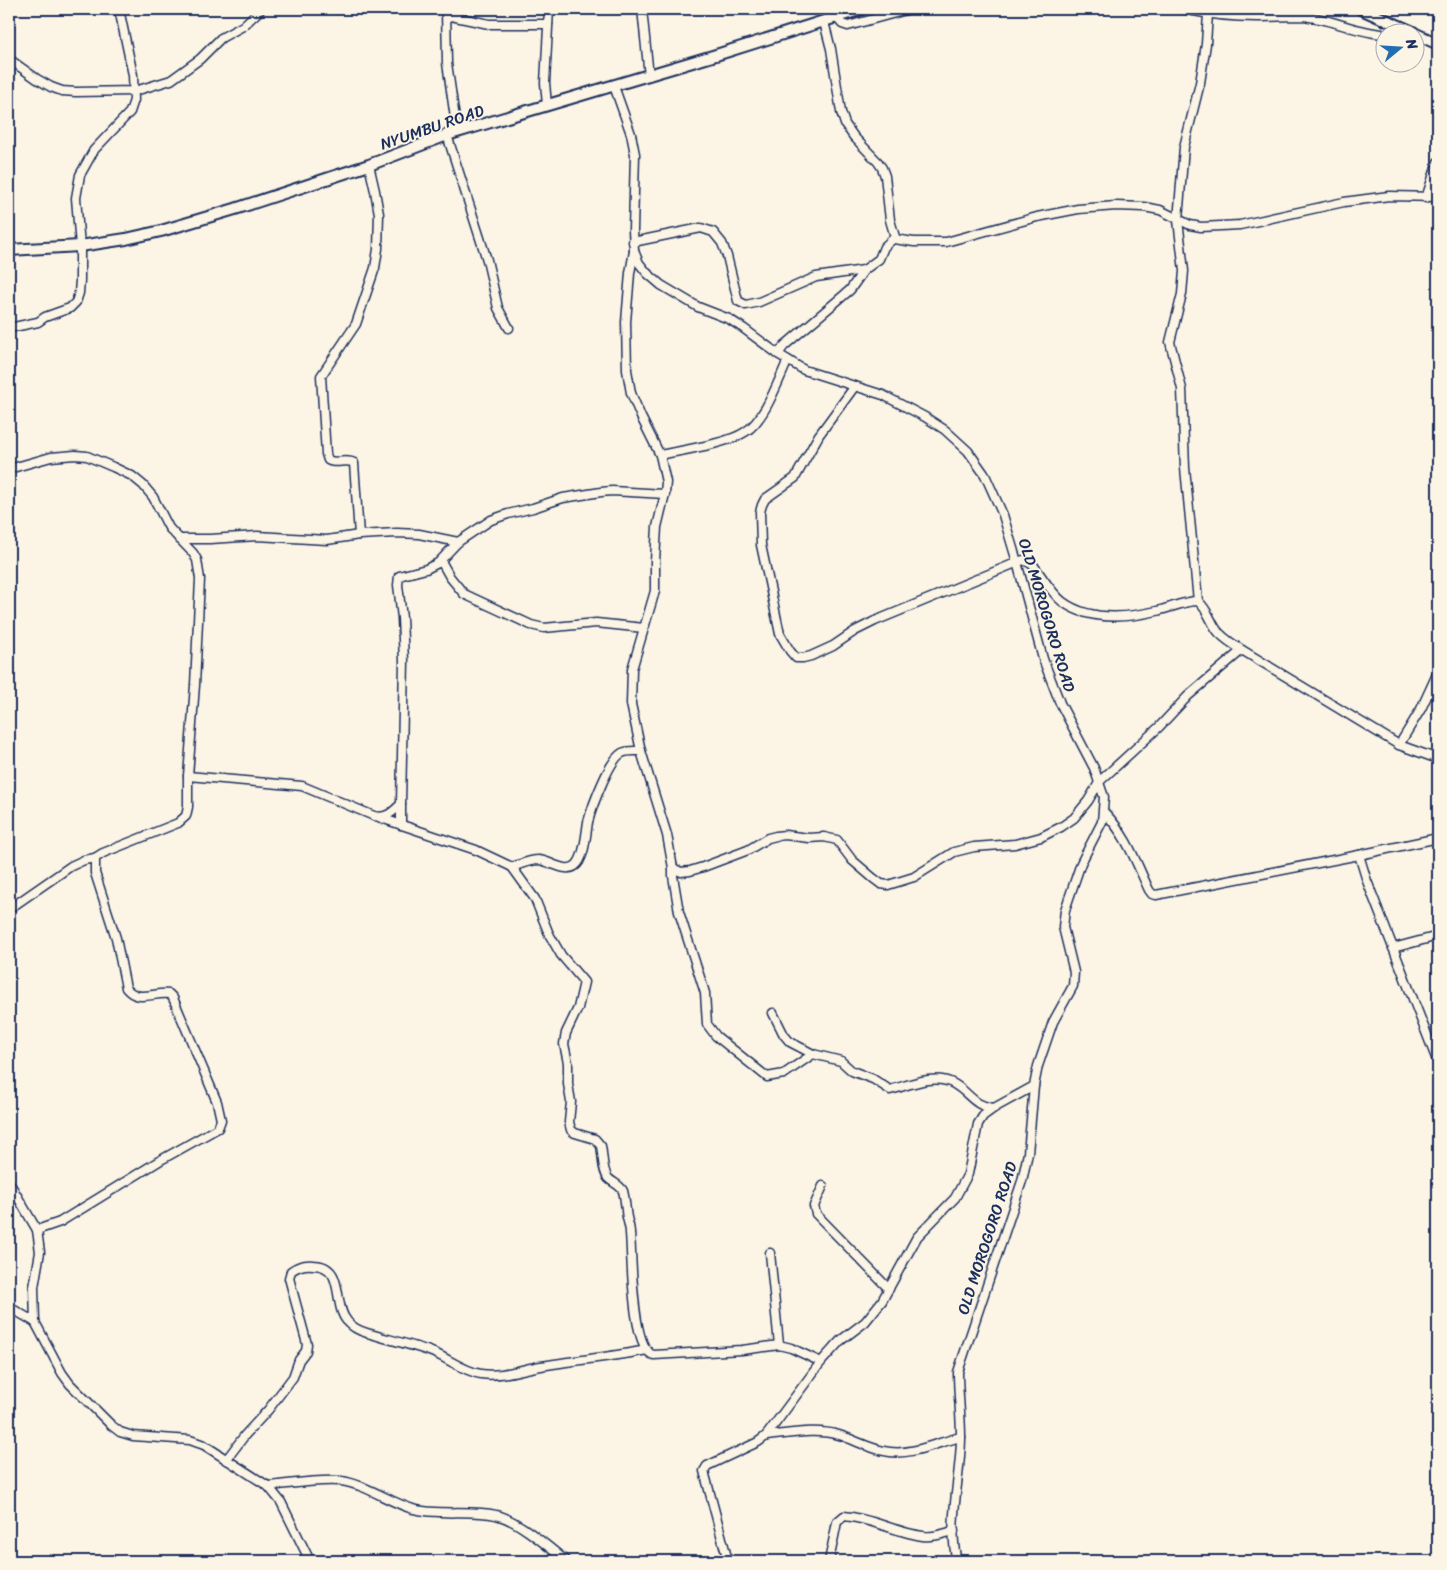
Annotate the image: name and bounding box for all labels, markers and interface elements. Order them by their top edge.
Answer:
north arrow [1374,22,1424,72]
text: N [1398,35,1425,53]
street label: NYUMBU ROAD [376,96,488,158]
street label: OLD MOROGORO ROAD [1010,535,1084,696]
street label: OLD MOROGORO ROAD [949,1157,1026,1318]

